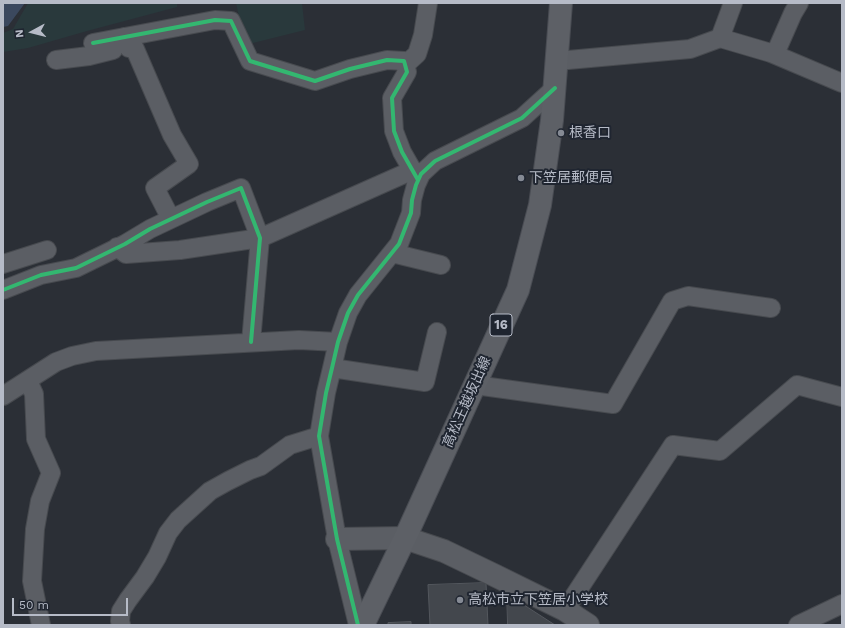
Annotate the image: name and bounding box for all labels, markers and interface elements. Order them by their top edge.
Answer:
north arrow [12,12,52,52]
text: N [13,29,27,38]
place label: 根香口 [569,125,611,141]
marker: 根香口 [556,128,566,138]
place label: 下笠居郵便局 [529,170,613,186]
marker: 下笠居郵便局 [516,173,526,183]
road number: 16 [490,314,512,336]
street label: 高松王越坂出線 [439,354,495,450]
scale bar [14,590,130,616]
place label: 高松市立下笠居小学校 [468,592,608,608]
marker: 高松市立下笠居小学校 [455,595,465,605]
text: 50 m [19,598,49,612]

